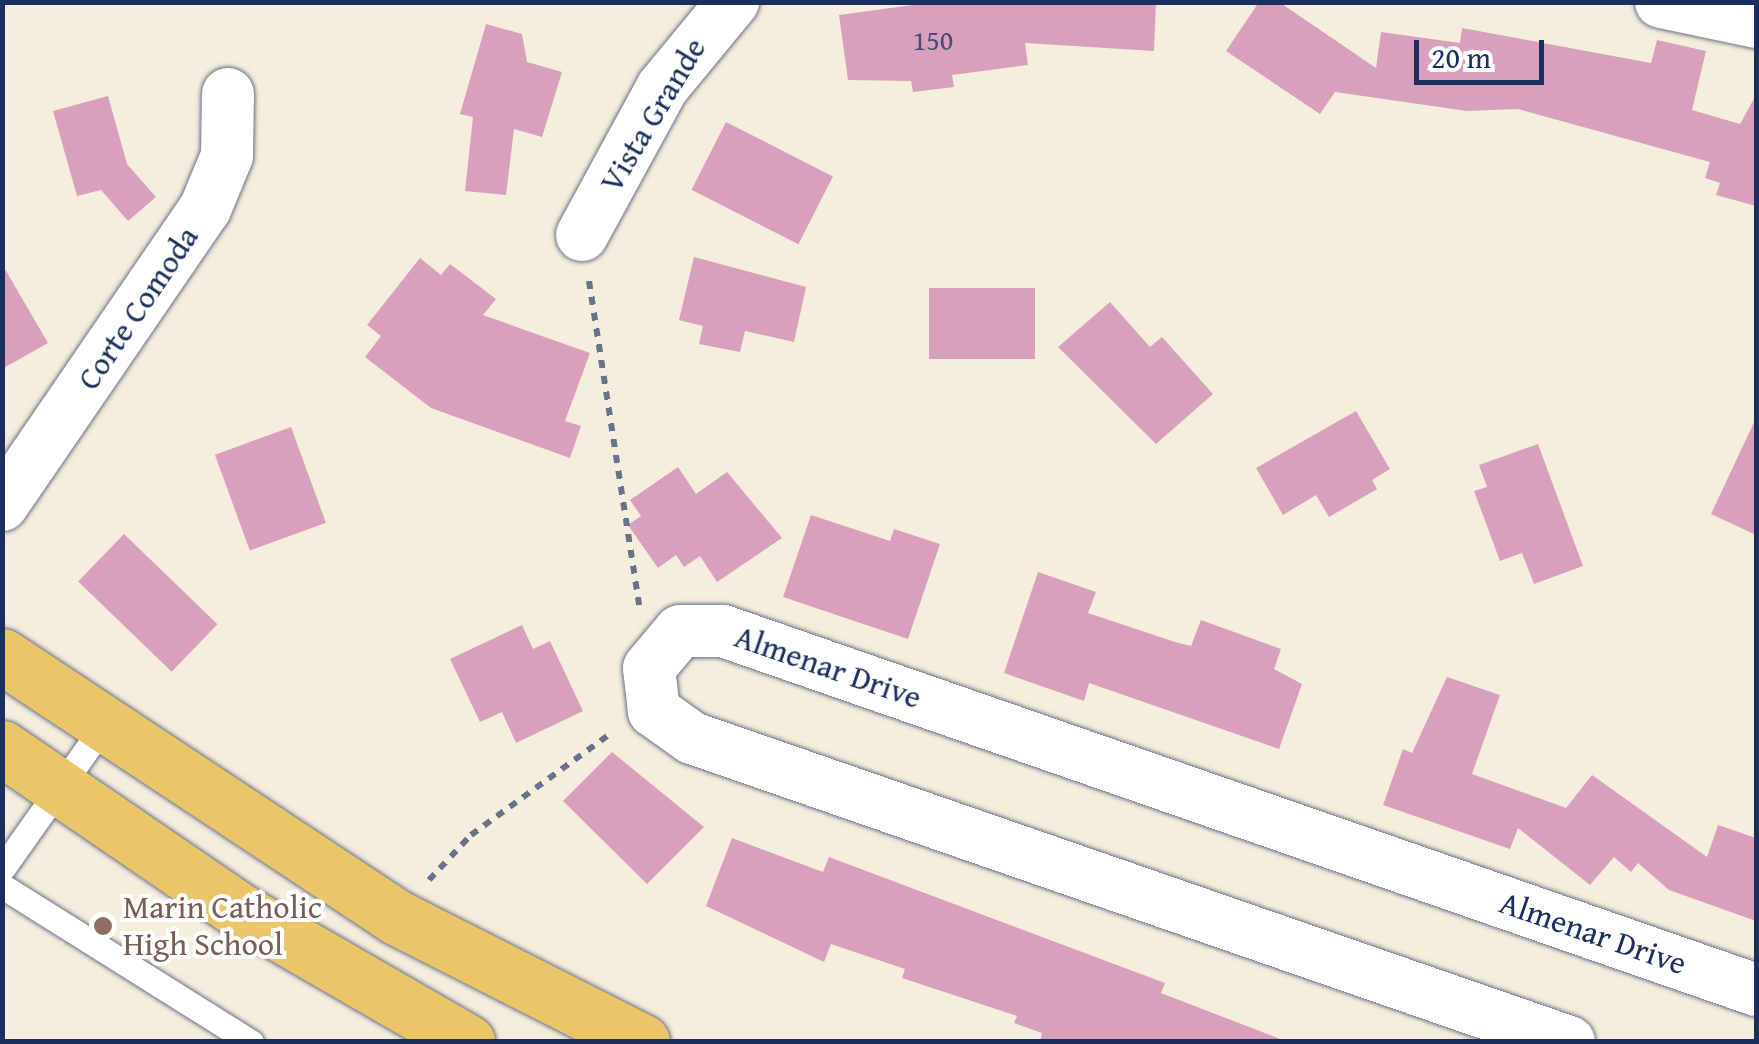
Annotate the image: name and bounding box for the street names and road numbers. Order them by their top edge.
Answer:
street label: Vista Grande [592,31,714,199]
street label: Corte Comoda [69,219,207,397]
street label: Almenar Drive [730,617,926,717]
street label: Almenar Drive [1495,883,1691,983]

